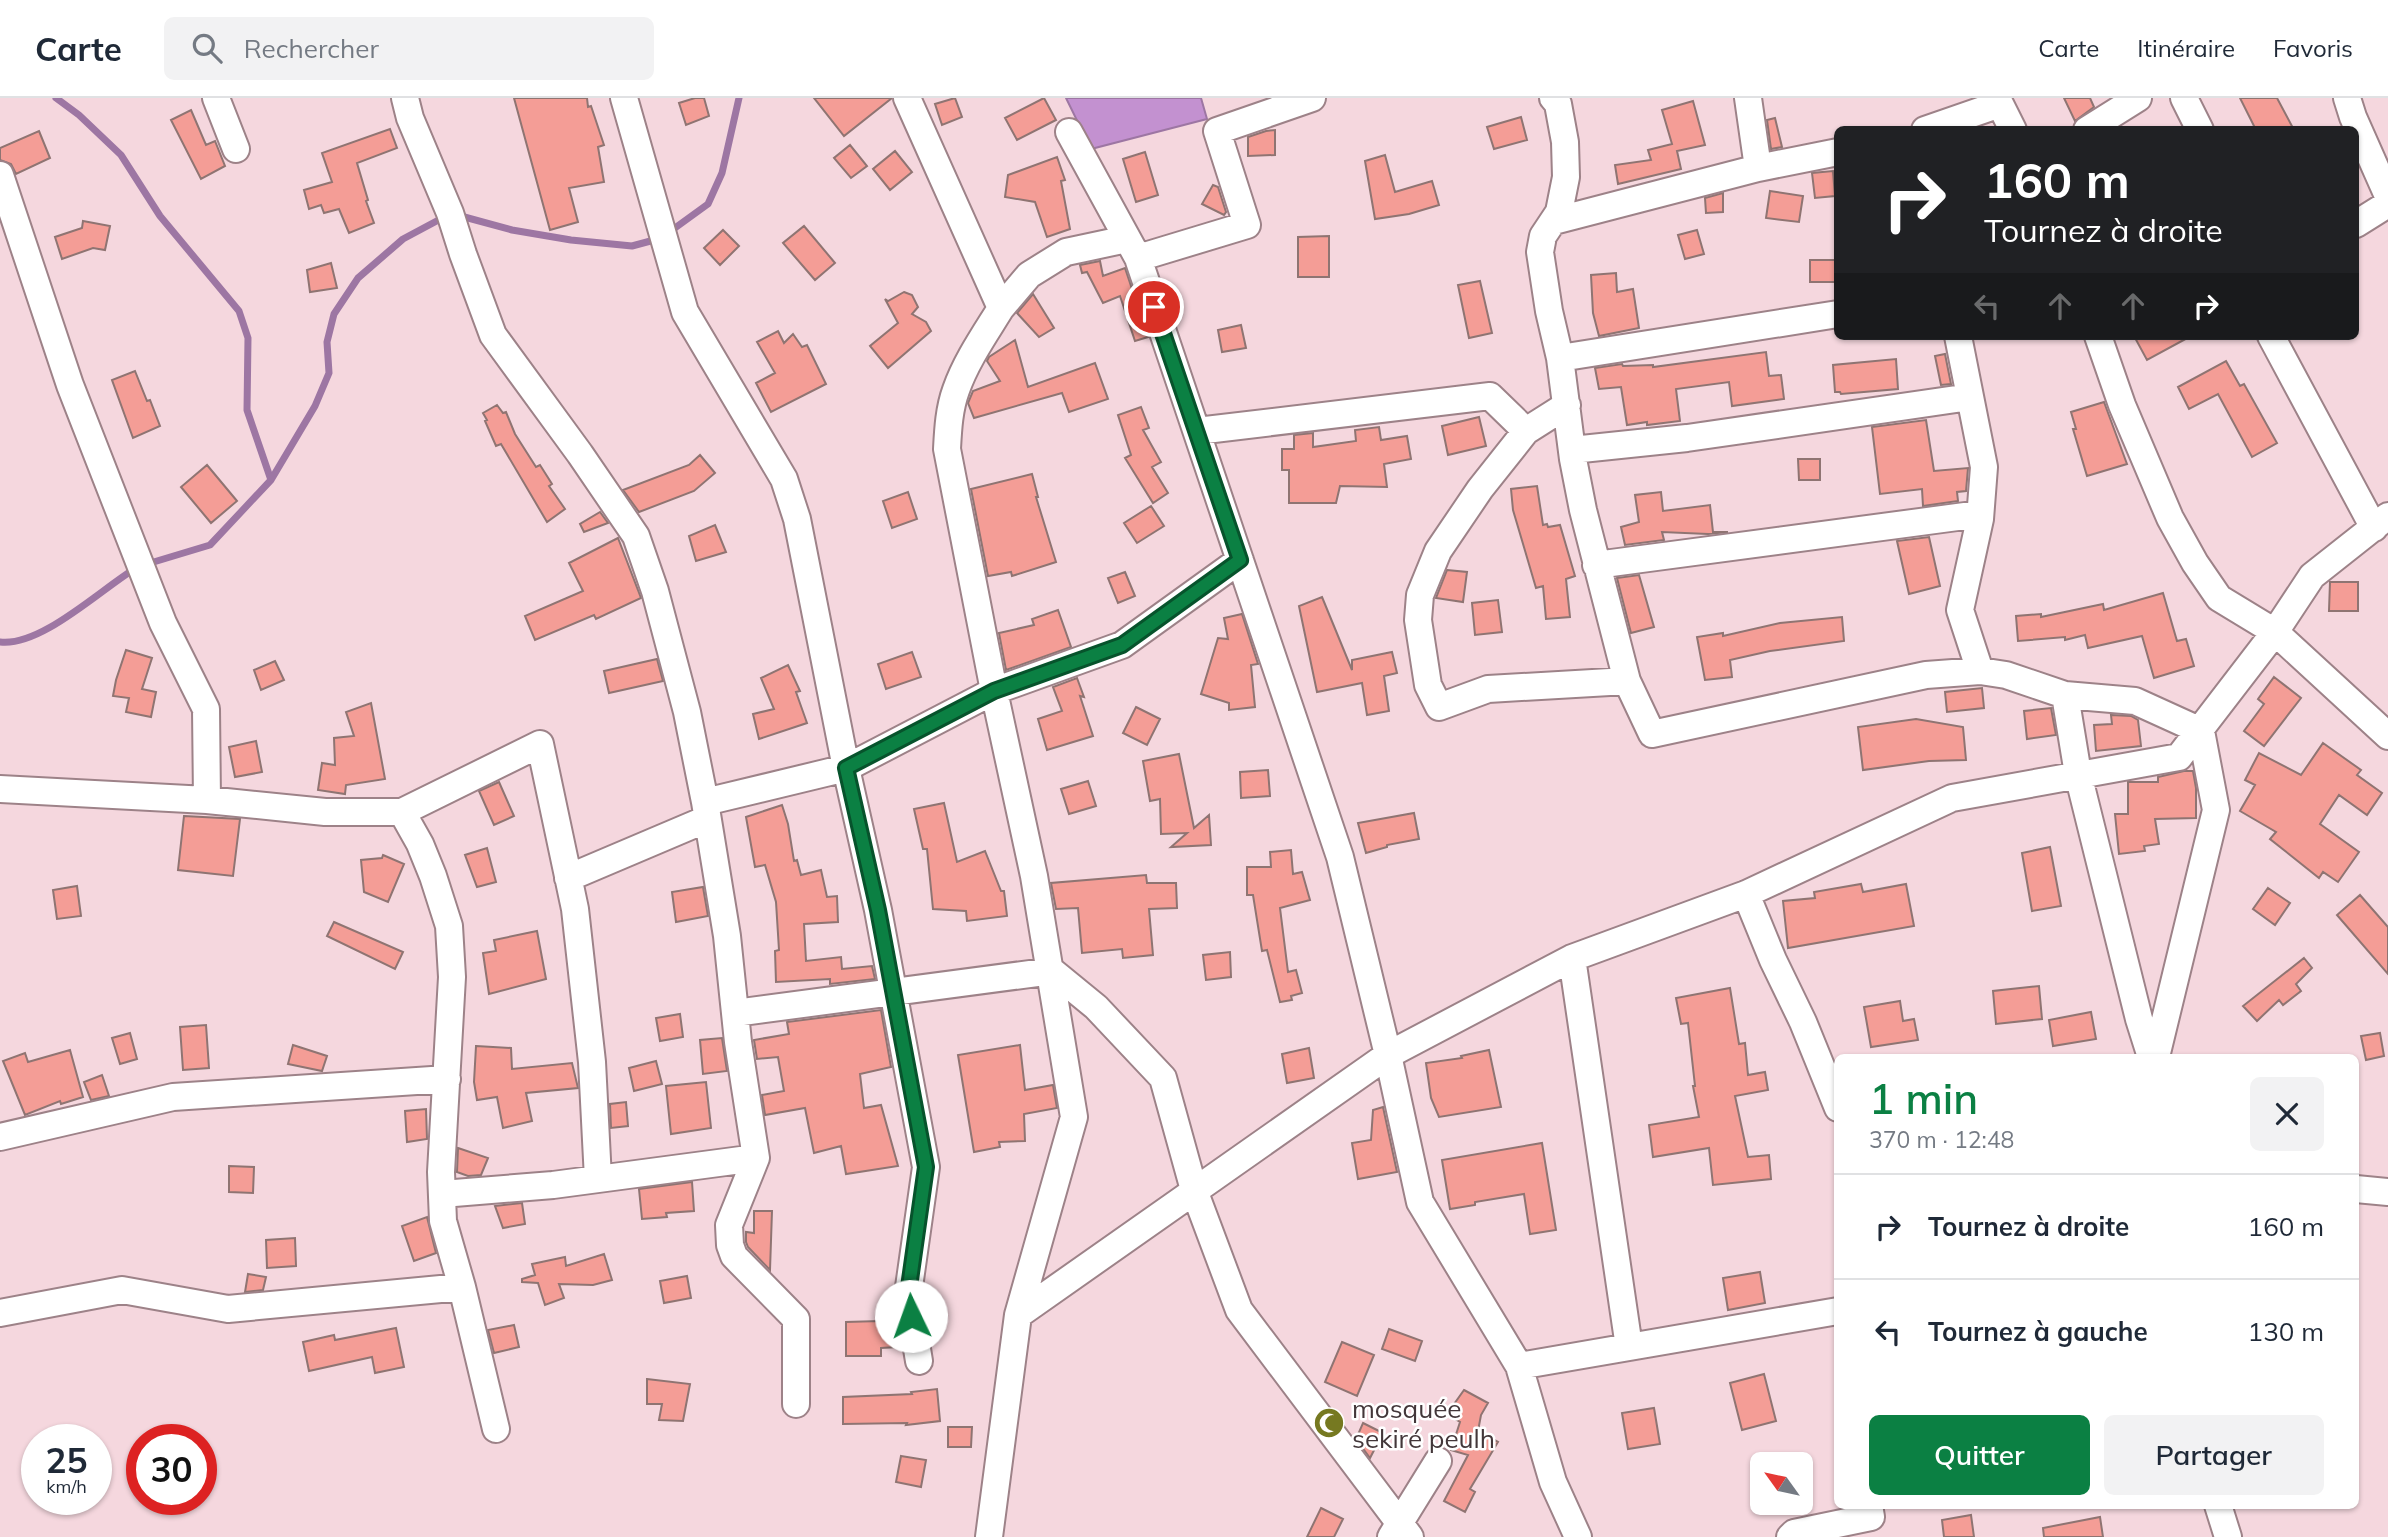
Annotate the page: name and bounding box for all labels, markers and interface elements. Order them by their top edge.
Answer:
search box [164,17,654,80]
text: Carte [35,28,122,69]
icon: search [188,29,226,67]
text: Rechercher [244,32,379,65]
text: Carte [2038,33,2099,63]
text: Itinéraire [2137,33,2235,63]
text: Favoris [2273,33,2353,63]
text: 160 m [1984,149,2130,210]
icon: right [1869,154,1960,245]
text: Tournez à droite [1984,210,2223,250]
pin [1124,277,1184,337]
icon: left [1968,287,2006,325]
icon: ahead [2041,287,2079,325]
icon: ahead [2114,287,2152,325]
icon: right [2187,287,2225,325]
icon: arrive [1135,288,1173,326]
text: 1 min [1869,1072,1978,1125]
button: close [2250,1077,2324,1151]
text: 370 m · 12:48 [1869,1125,2014,1154]
icon: right [1869,1208,1907,1246]
text: Tournez à droite [1928,1210,2129,1243]
text: 160 m [2248,1210,2324,1243]
position arrow [874,1279,948,1353]
icon: left [1869,1313,1907,1351]
text: Tournez à gauche [1928,1315,2148,1348]
text: 130 m [2248,1315,2324,1348]
place label: mosquée sekiré peulh [1352,1392,1495,1455]
mosque icon: mosquée sekiré peulh [1312,1406,1346,1440]
button: Quitter [1869,1415,2090,1495]
button: Partager [2104,1415,2324,1495]
speed limit sign: 30 [126,1424,217,1515]
text: 25 [45,1438,88,1482]
north arrow [1750,1452,1813,1516]
map controls [1750,1452,1813,1515]
text: km/h [46,1475,87,1498]

